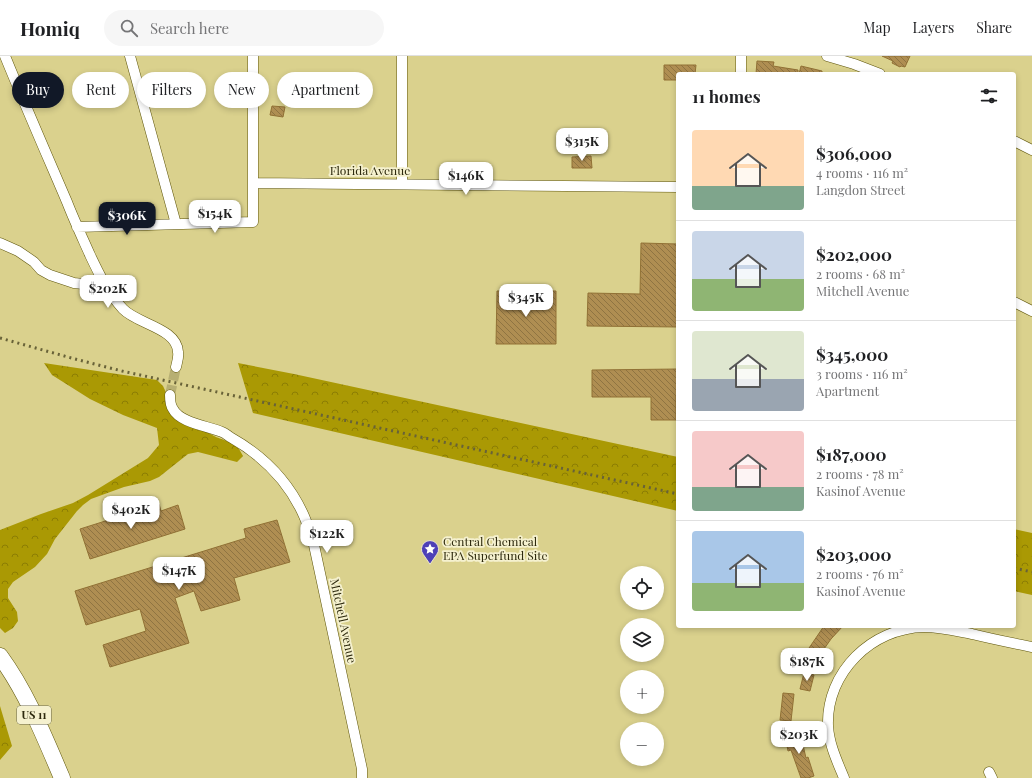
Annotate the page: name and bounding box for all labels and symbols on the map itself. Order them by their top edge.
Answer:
pin: $315K [554,128,610,162]
street label: Florida Avenue [330,162,410,178]
pin: $146K [438,162,494,196]
pin: $154K [187,200,243,234]
pin: $306K [99,202,155,236]
pin: $202K [80,275,136,309]
pin: $345K [498,284,554,318]
pin: $402K [103,496,159,530]
pin: $122K [299,520,355,554]
place label: Central Chemical EPA Superfund Site [443,533,548,563]
place icon: Central Chemical EPA Superfund Site [420,539,440,564]
pin: $147K [151,557,207,591]
street label: Mitchell Avenue [327,577,361,665]
pin: $187K [779,648,835,682]
road number: US 11 [17,706,51,724]
pin: $203K [771,721,827,755]

